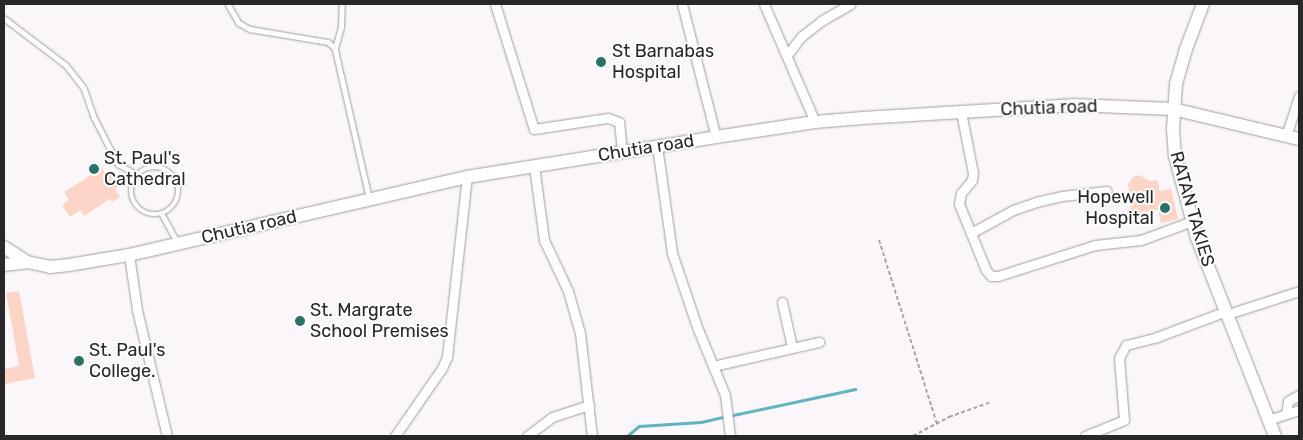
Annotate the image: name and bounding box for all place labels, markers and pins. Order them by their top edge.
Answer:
place label: St Barnabas Hospital [612,41,714,84]
marker: St Barnabas Hospital [594,55,608,69]
place label: St. Paul's Cathedral [104,148,186,190]
marker: St. Paul's Cathedral [88,163,100,175]
place label: Hopewell Hospital [1077,187,1154,230]
marker: Hopewell Hospital [1158,201,1172,215]
place label: St. Margrate School Premises [310,300,449,342]
marker: St. Margrate School Premises [294,315,306,327]
place label: St. Paul's College. [89,340,165,382]
marker: St. Paul's College. [73,355,85,367]

